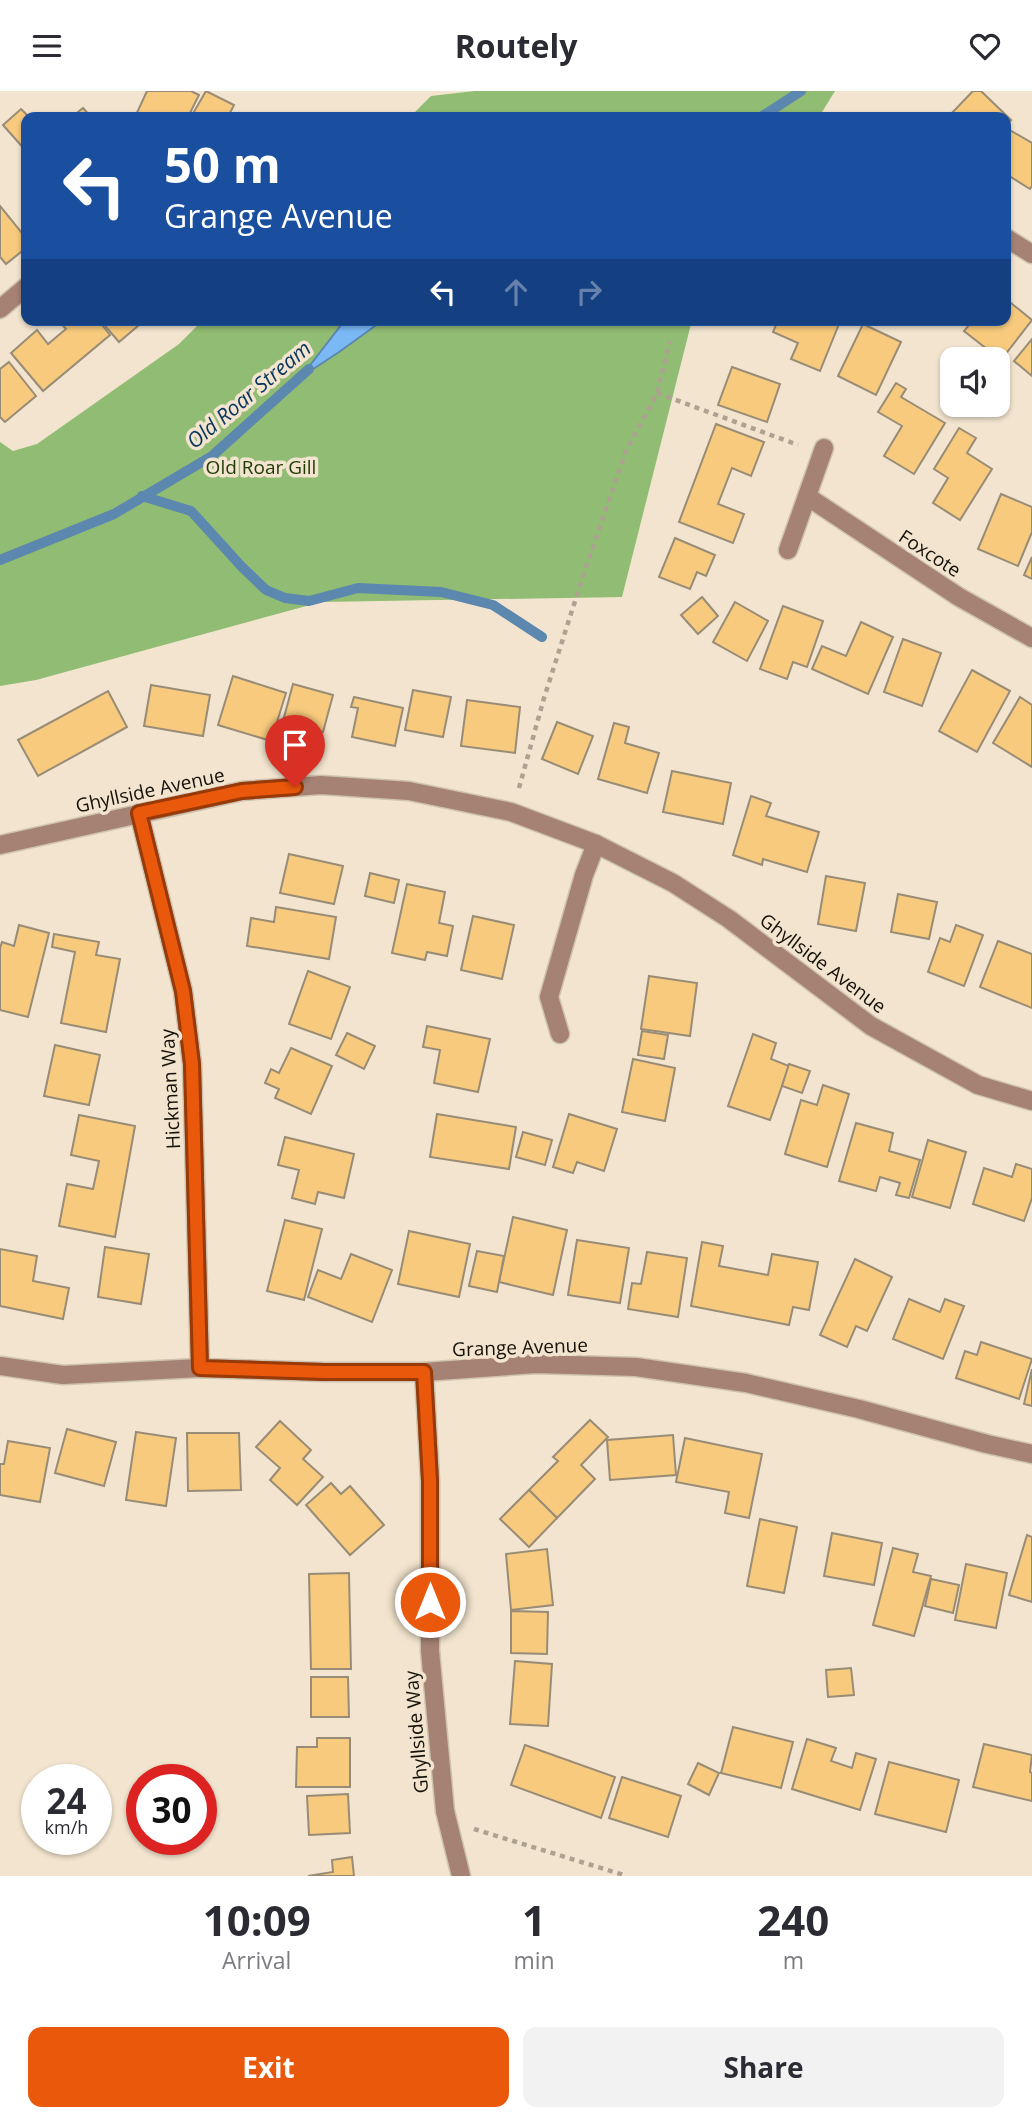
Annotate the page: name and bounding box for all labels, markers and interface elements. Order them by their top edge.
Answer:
text: Routely [455,24,577,67]
icon: menu [28,27,66,65]
icon: heart [966,27,1004,65]
text: 50 m [164,131,281,197]
icon: left [49,140,140,231]
text: Grange Avenue [164,194,393,237]
icon: left [424,273,462,311]
icon: ahead [497,273,535,311]
icon: right [570,273,608,311]
water label: Old Roar Stream [180,334,316,454]
map controls [940,347,1010,417]
button: sound [940,347,1010,417]
park label: Old Roar Gill [206,454,316,480]
street label: Foxcote [894,523,966,583]
pin [265,715,325,787]
icon: arrive [276,726,314,764]
street label: Ghyllside Avenue [73,762,227,818]
street label: Ghyllside Avenue [755,907,891,1019]
street label: Hickman Way [154,1028,186,1150]
street label: Grange Avenue [452,1332,588,1362]
position arrow [393,1565,467,1639]
street label: Ghyllside Way [398,1669,434,1795]
speed limit sign: 30 [126,1764,217,1855]
text: 24 [46,1777,87,1824]
text: km/h [45,1815,88,1839]
text: 10:09 [203,1891,311,1948]
text: 1 [522,1891,546,1948]
text: 240 [757,1891,829,1948]
text: Arrival [222,1944,291,1976]
text: min [513,1944,555,1976]
text: m [783,1944,804,1976]
button: Exit [28,2027,509,2107]
button: Share [523,2027,1004,2107]

